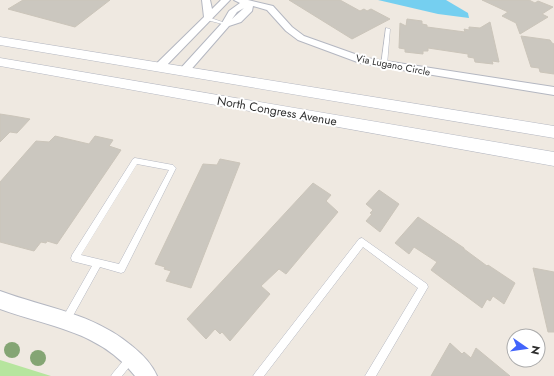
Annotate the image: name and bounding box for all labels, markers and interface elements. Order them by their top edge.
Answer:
street label: Via Lugano Circle [354,50,432,80]
street label: North Congress Avenue [216,92,338,130]
north arrow [506,328,546,368]
text: N [527,344,545,356]

